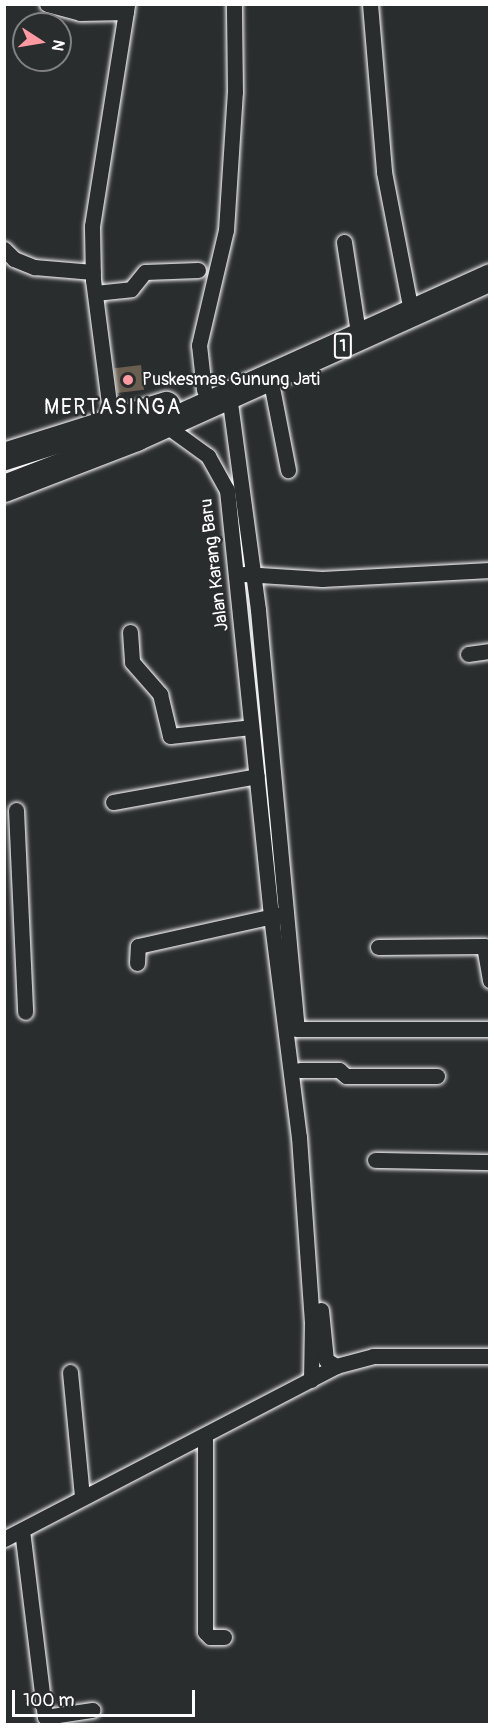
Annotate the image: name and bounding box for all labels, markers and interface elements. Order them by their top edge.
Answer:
north arrow [12,12,72,72]
text: N [47,38,69,53]
road number: 1 [332,333,354,359]
place label: Puskesmas Gunung Jati [142,369,320,391]
marker: Puskesmas Gunung Jati [119,371,137,389]
district label: MERTASINGA [44,395,182,421]
street label: Jalan Karang Baru [196,497,234,633]
scale bar [15,1678,198,1716]
text: 100 m [23,1689,75,1712]

